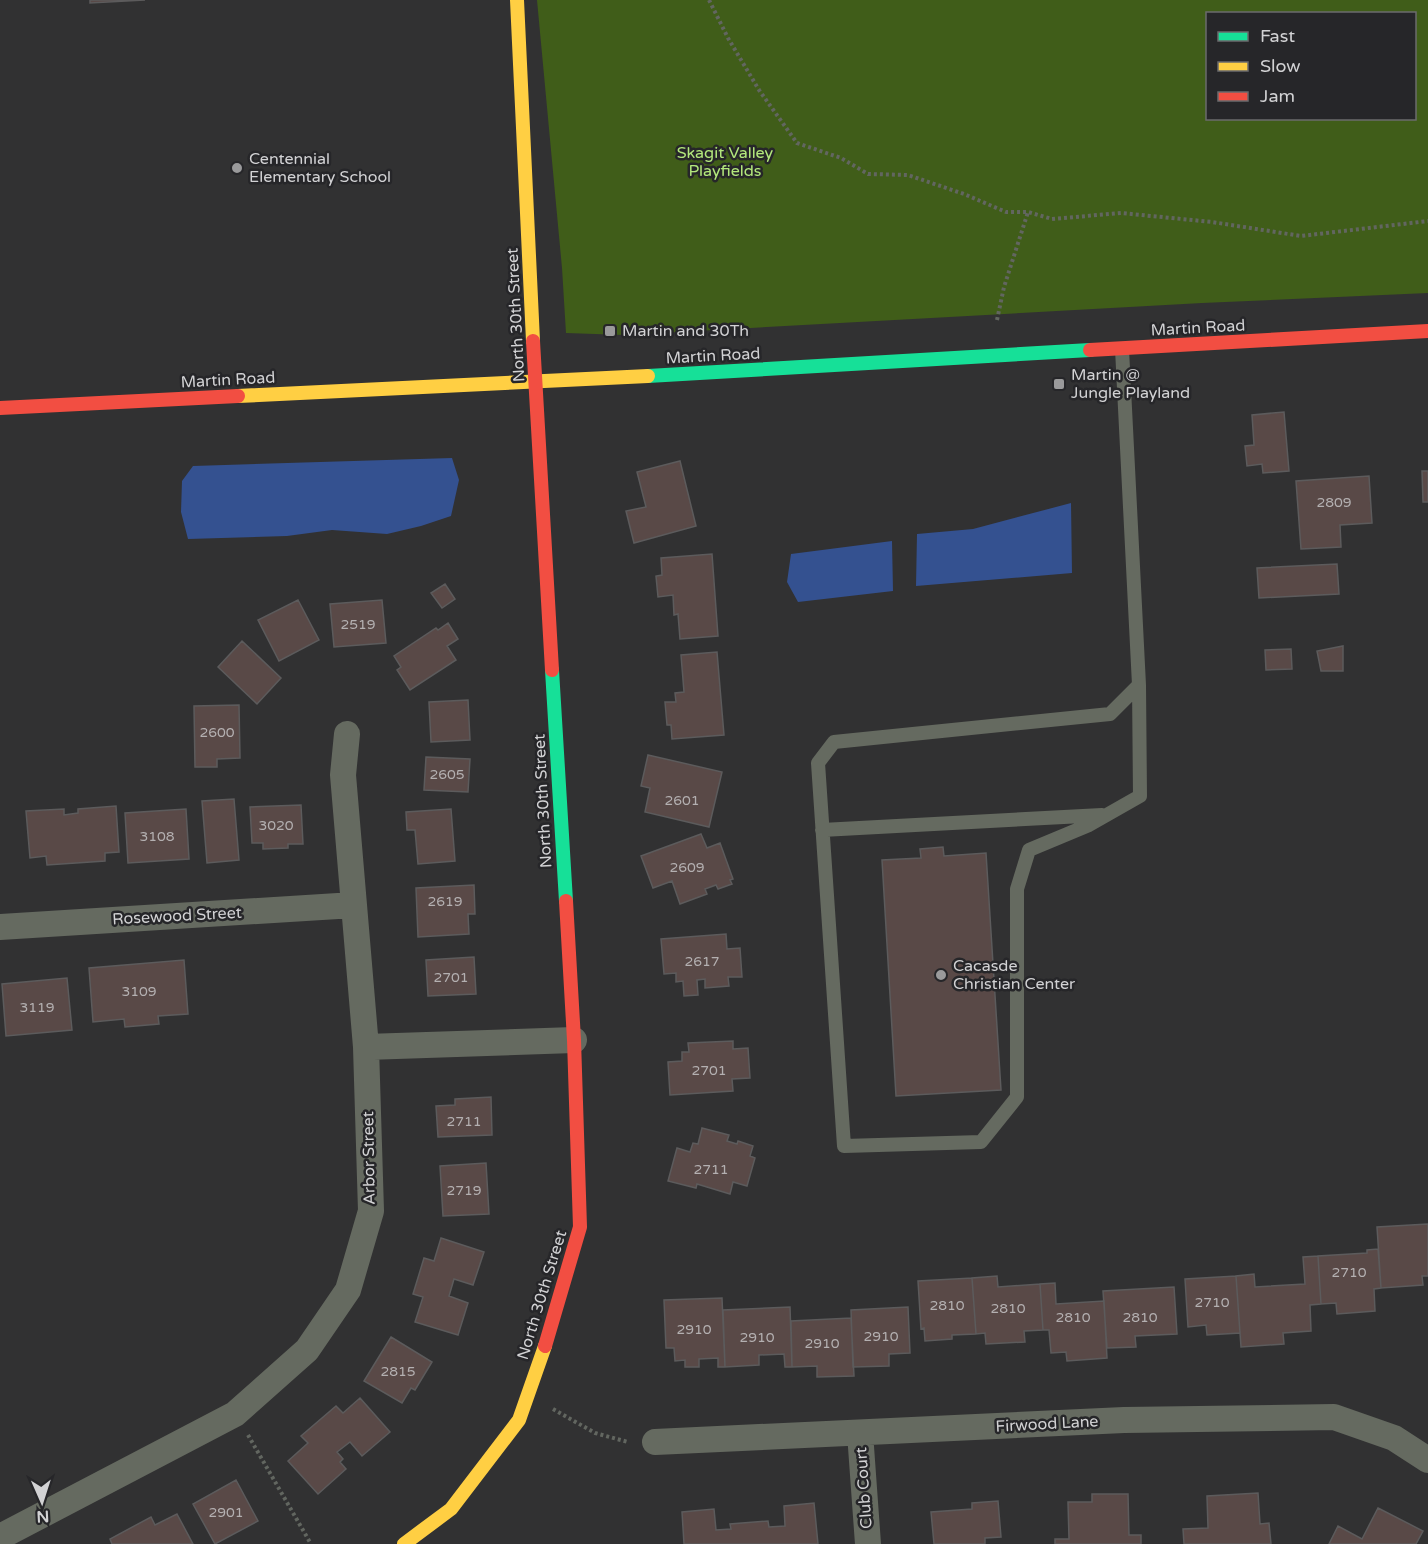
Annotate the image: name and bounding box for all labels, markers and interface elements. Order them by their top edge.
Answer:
legend [1206,12,1416,120]
text: Fast [1260,25,1295,47]
text: Slow [1260,55,1301,77]
text: Jam [1260,85,1295,107]
park label: Skagit Valley Playfields [677,143,774,181]
place label: Centennial Elementary School [249,149,391,187]
marker: Centennial Elementary School [230,161,244,175]
street label: North 30th Street [502,247,530,383]
street label: Martin Road [1150,316,1246,340]
place label: Martin and 30Th [622,321,749,341]
marker: Martin and 30Th [603,324,617,338]
street label: Martin Road [665,344,761,368]
place label: Martin @ Jungle Playland [1071,365,1190,403]
street label: Martin Road [180,368,276,392]
marker: Martin @ Jungle Playland [1052,377,1066,391]
house number: 2809 [1316,494,1352,511]
house number: 2519 [340,616,376,633]
house number: 2600 [199,724,235,741]
street label: North 30th Street [529,733,557,869]
house number: 2605 [429,766,465,783]
house number: 2601 [664,792,700,809]
house number: 3020 [258,817,294,834]
house number: 3108 [139,828,175,845]
house number: 2609 [669,859,705,876]
house number: 2619 [427,893,463,910]
street label: Rosewood Street [112,903,242,929]
house number: 2617 [684,953,720,970]
place label: Cacasde Christian Center [953,956,1076,994]
marker: Cacasde Christian Center [934,968,948,982]
house number: 2701 [433,969,469,986]
house number: 3109 [121,983,157,1000]
house number: 3119 [19,999,55,1016]
house number: 2701 [691,1062,727,1079]
street label: Arbor Street [358,1111,380,1205]
house number: 2711 [446,1113,482,1130]
house number: 2711 [693,1161,729,1178]
house number: 2719 [446,1182,482,1199]
street label: North 30th Street [513,1228,571,1362]
house number: 2710 [1331,1264,1367,1281]
house number: 2710 [1194,1294,1230,1311]
house number: 2810 [929,1297,965,1314]
house number: 2810 [990,1300,1026,1317]
house number: 2810 [1055,1309,1091,1326]
house number: 2810 [1122,1309,1158,1326]
house number: 2910 [676,1321,712,1338]
house number: 2910 [863,1328,899,1345]
house number: 2910 [739,1329,775,1346]
house number: 2910 [804,1335,840,1352]
house number: 2815 [380,1363,416,1380]
street label: Firwood Lane [995,1411,1099,1437]
street label: Club Court [851,1447,877,1529]
north arrow [12,1472,72,1532]
house number: 2901 [208,1504,244,1521]
text: N [36,1506,50,1526]

